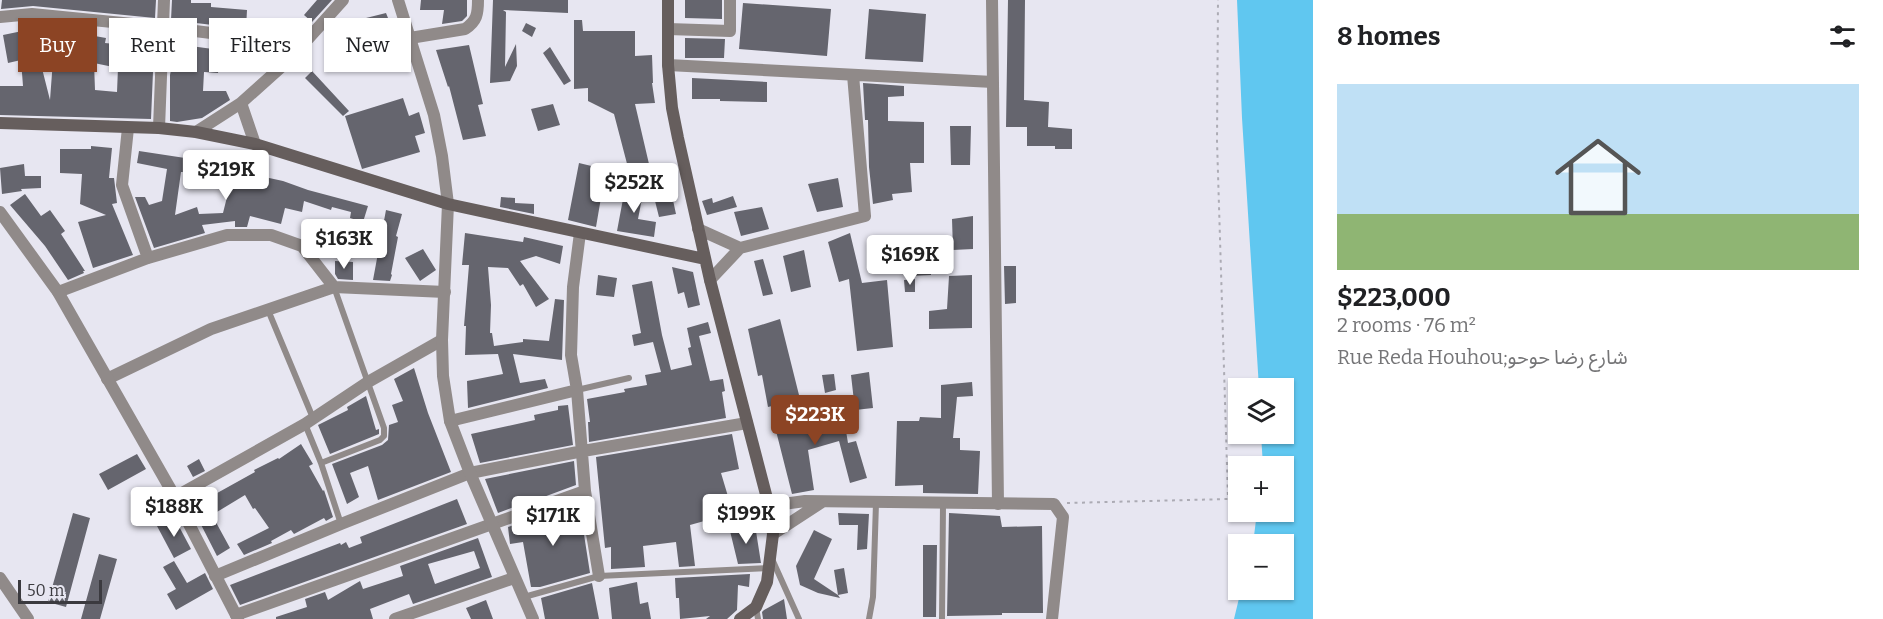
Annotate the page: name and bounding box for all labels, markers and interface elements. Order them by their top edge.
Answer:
chip: Buy [18,18,97,72]
chip: Rent [109,18,197,72]
chip: Filters [209,18,312,72]
chip: New [324,18,411,72]
icon: filters [1826,20,1859,53]
text: 8 homes [1337,21,1441,52]
icon: home [1544,123,1652,231]
pin: $219K [184,150,268,201]
text: $219K [197,157,255,181]
pin: $252K [592,163,676,214]
text: $252K [604,170,664,194]
pin: $163K [302,219,386,270]
text: $163K [315,226,373,250]
pin: $169K [868,235,952,286]
text: $169K [881,242,939,266]
text: $223,000 [1337,282,1451,313]
text: 2 rooms · 76 m² [1337,313,1476,337]
text: Rue Reda Houhou;شارع رضا حوحو [1337,345,1628,369]
map controls [1228,378,1294,600]
button: layers [1228,378,1294,444]
pin: $223K [773,395,857,446]
text: $223K [785,402,845,426]
button: + [1228,456,1294,522]
pin: $188K [132,487,216,538]
text: $188K [145,494,203,518]
pin: $199K [704,494,788,545]
pin: $171K [511,496,595,547]
text: $199K [717,501,775,525]
text: $171K [526,503,580,527]
button: − [1228,534,1294,600]
scale bar [18,577,102,604]
text: 50 m [27,581,64,600]

